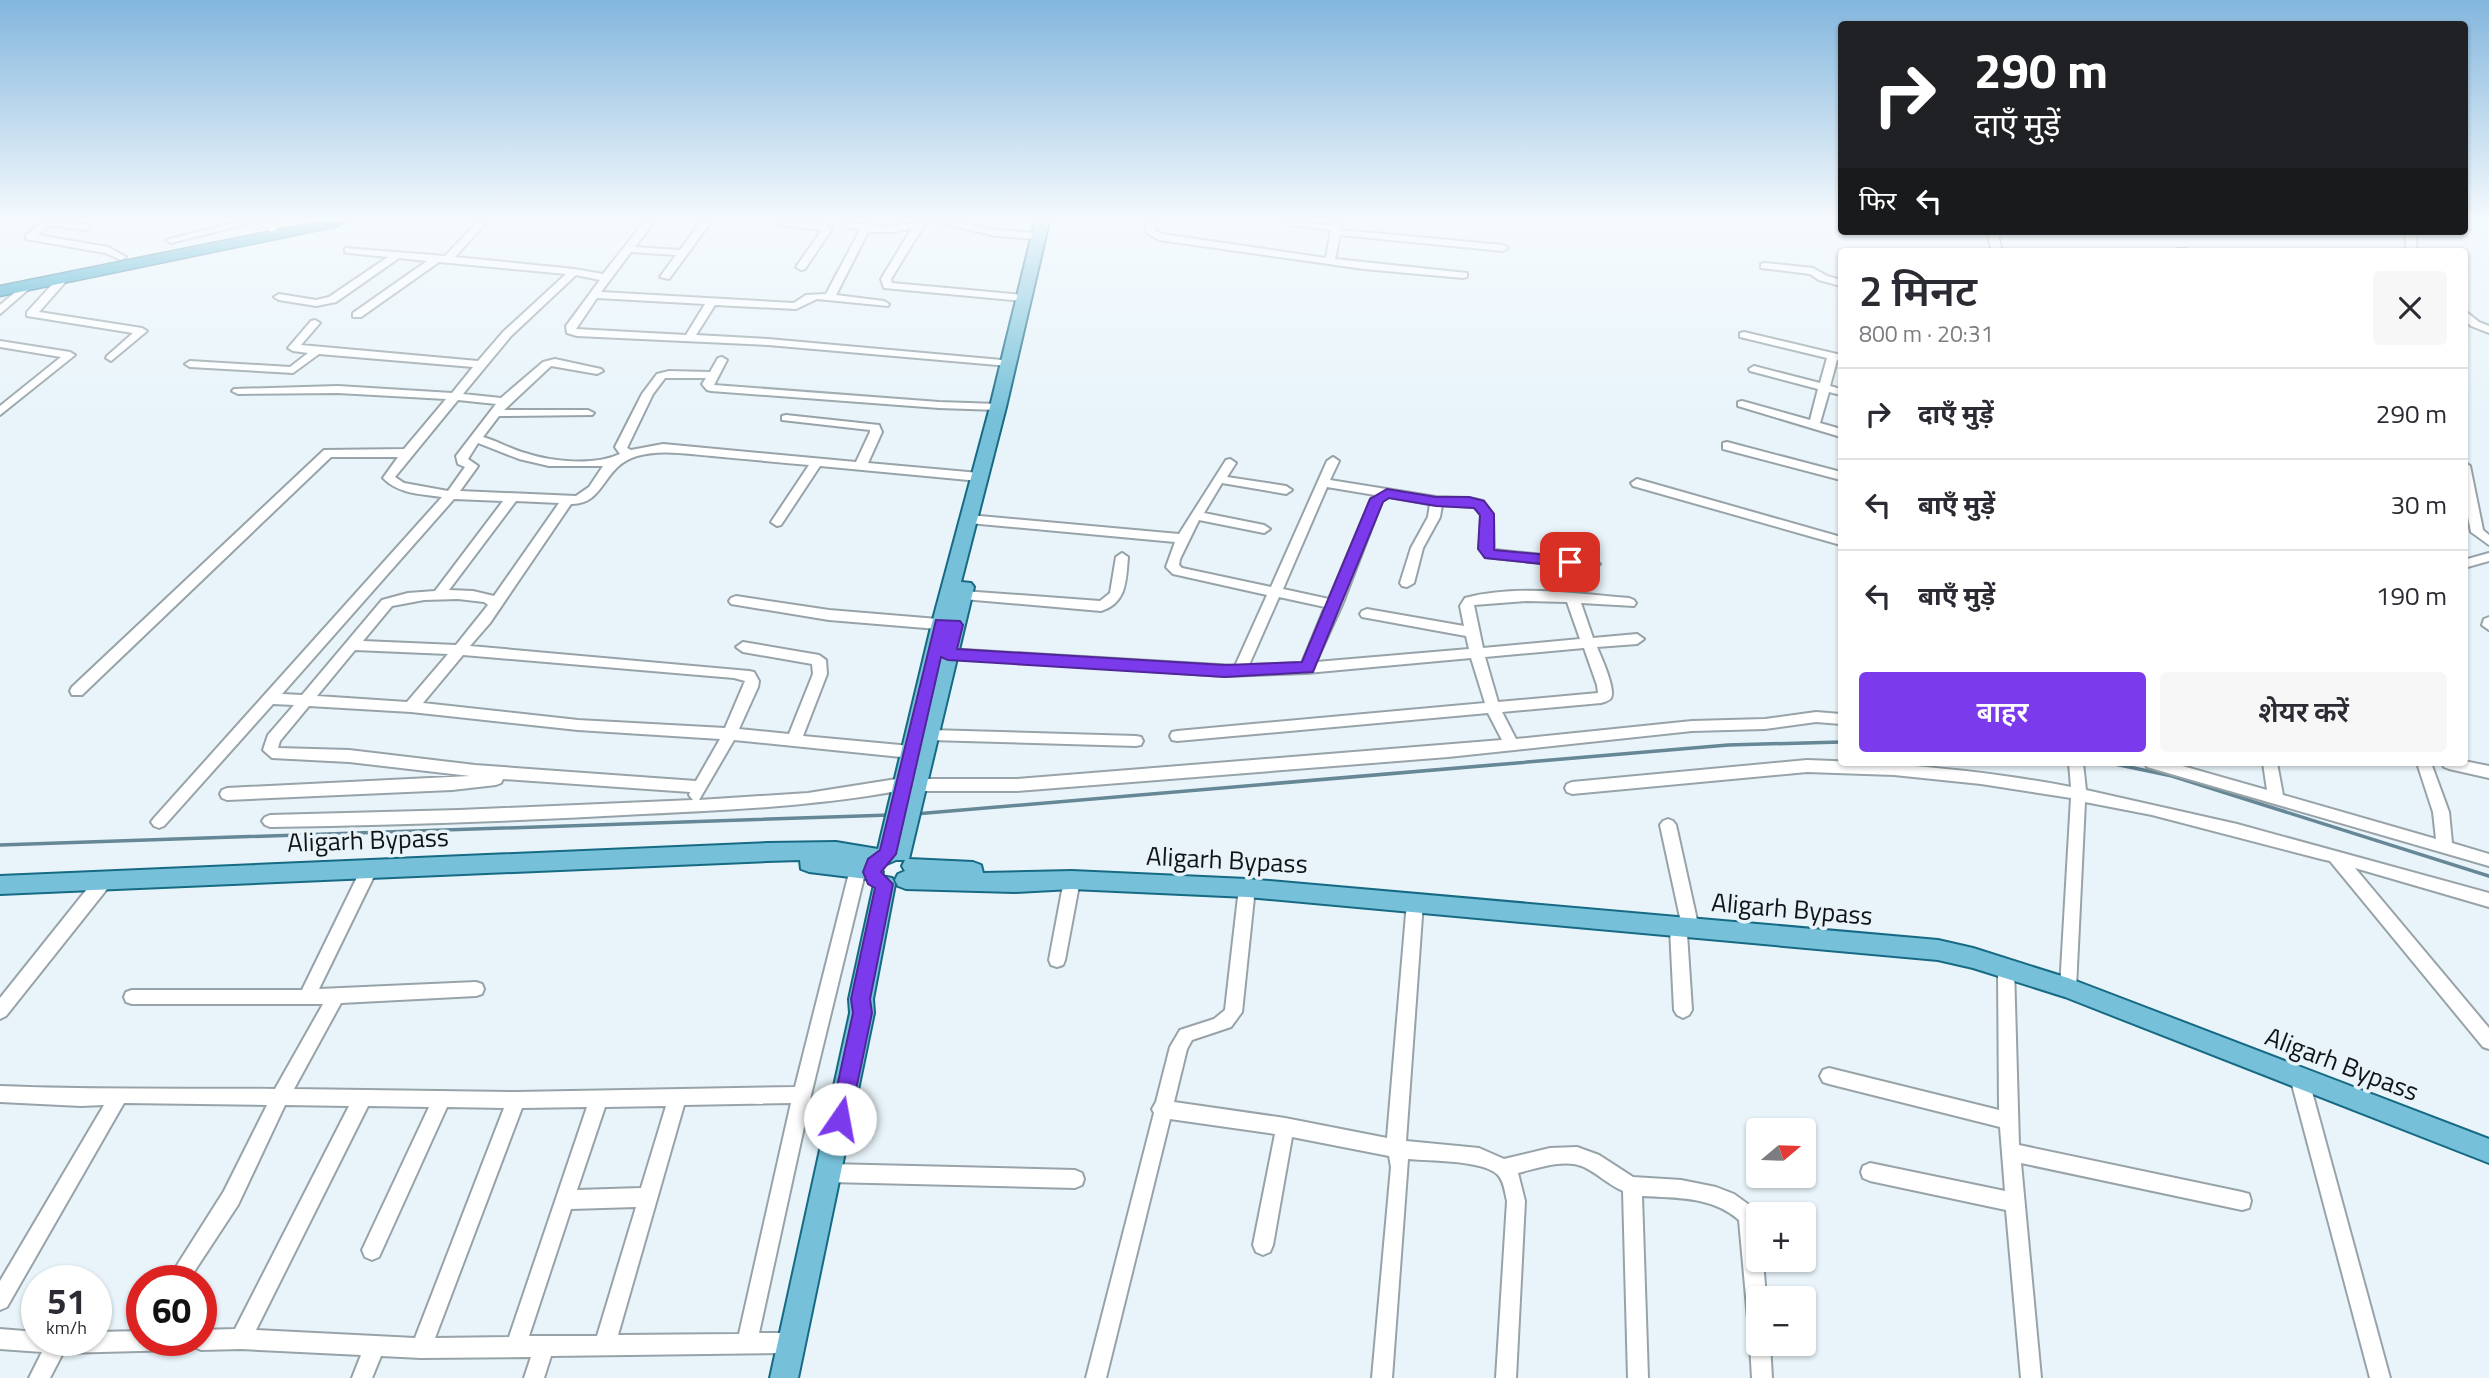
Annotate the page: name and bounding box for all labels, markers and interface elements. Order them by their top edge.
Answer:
text: 290 m [1974,32,2108,107]
icon: right [1859,49,1950,140]
text: दाएँ मुड़ें [1974,100,2060,148]
text: फिर [1859,181,1896,220]
icon: left [1910,182,1948,220]
text: 2 मिनट [1859,258,1977,322]
button: close [2373,271,2447,345]
text: 800 m · 20:31 [1859,316,1994,351]
text: दाएँ मुड़ें [1918,394,1994,433]
text: 290 m [2376,394,2447,433]
icon: right [1859,395,1897,433]
text: बाएँ मुड़ें [1918,485,1995,524]
text: 30 m [2390,485,2447,524]
icon: left [1859,486,1897,524]
pin [1540,532,1600,592]
icon: arrive [1551,543,1589,581]
text: बाएँ मुड़ें [1918,576,1995,615]
text: 190 m [2376,576,2447,615]
icon: left [1859,577,1897,615]
button: बाहर [1859,672,2146,752]
button: शेयर करें [2160,672,2447,752]
street label: Aligarh Bypass [287,817,449,862]
street label: Aligarh Bypass [1145,836,1309,883]
street label: Aligarh Bypass [1710,882,1874,935]
street label: Aligarh Bypass [2260,1016,2425,1111]
position arrow [803,1082,877,1156]
north arrow [1746,1118,1816,1188]
map controls [1746,1118,1816,1356]
button: + [1746,1202,1816,1272]
speed limit sign: 60 [126,1265,217,1356]
text: 51 [47,1274,86,1328]
button: − [1746,1286,1816,1356]
text: km/h [46,1314,87,1341]

